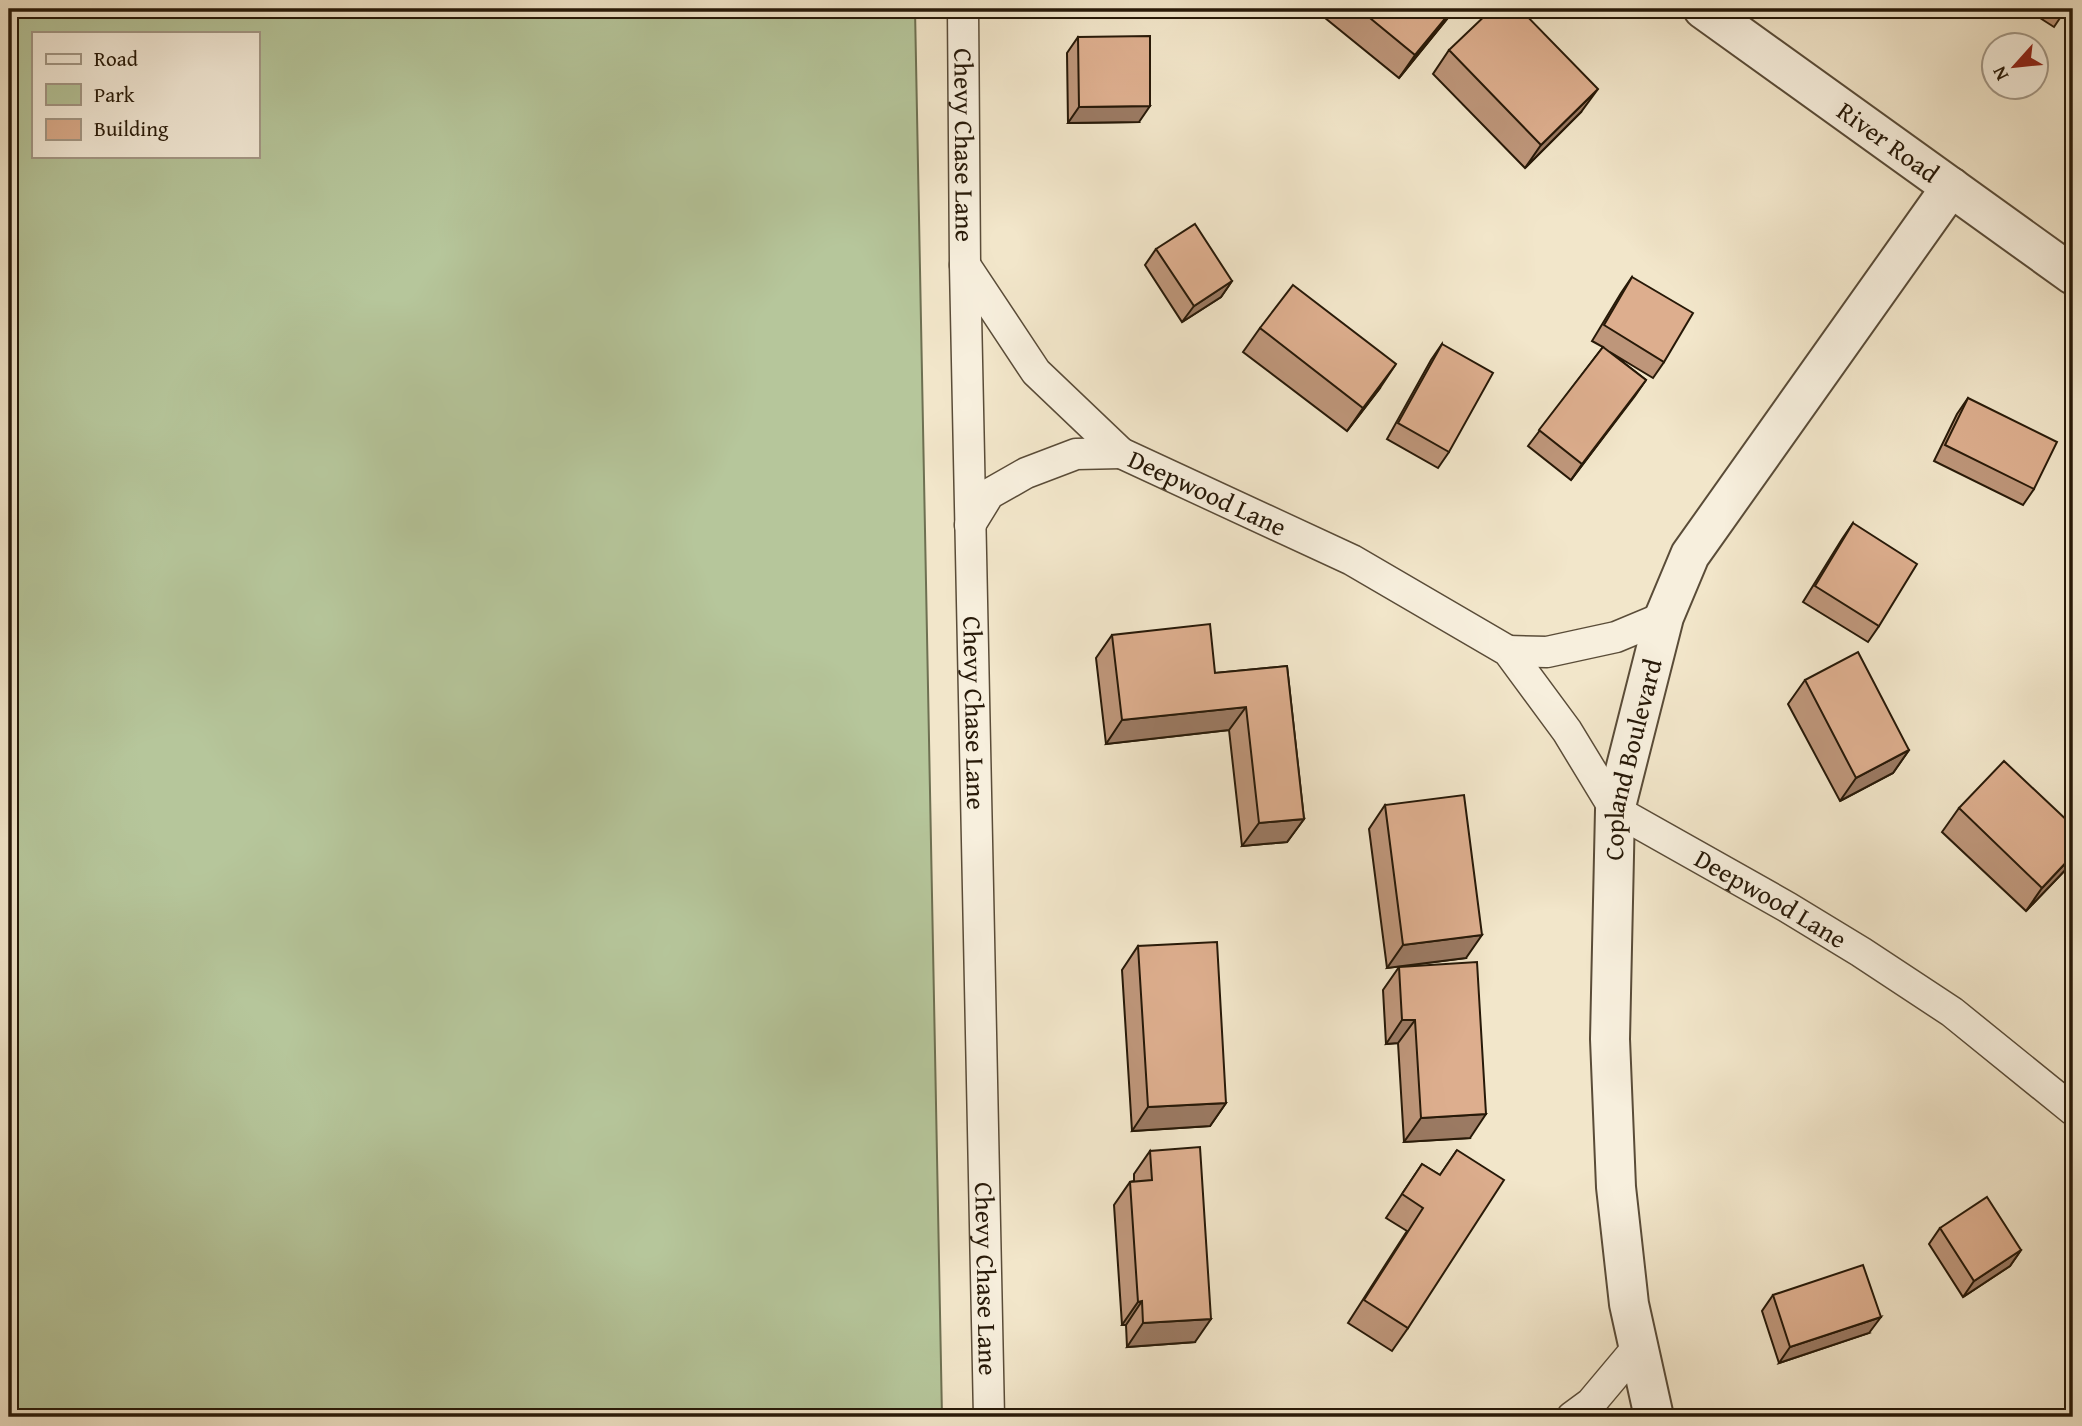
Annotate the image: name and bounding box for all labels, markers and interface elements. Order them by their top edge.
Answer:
legend [32,32,259,158]
north arrow [1980,32,2050,102]
text: Road [94,43,139,74]
street label: Chevy Chase Lane [944,48,985,242]
text: N [1984,61,2015,86]
text: Park [94,79,135,110]
street label: River Road [1829,91,1948,192]
text: Building [94,113,169,144]
street label: Deepwood Lane [1122,439,1293,546]
street label: Chevy Chase Lane [953,616,996,810]
street label: Copland Boulevard [1594,654,1672,861]
street label: Deepwood Lane [1688,839,1854,958]
street label: Chevy Chase Lane [965,1182,1008,1376]

